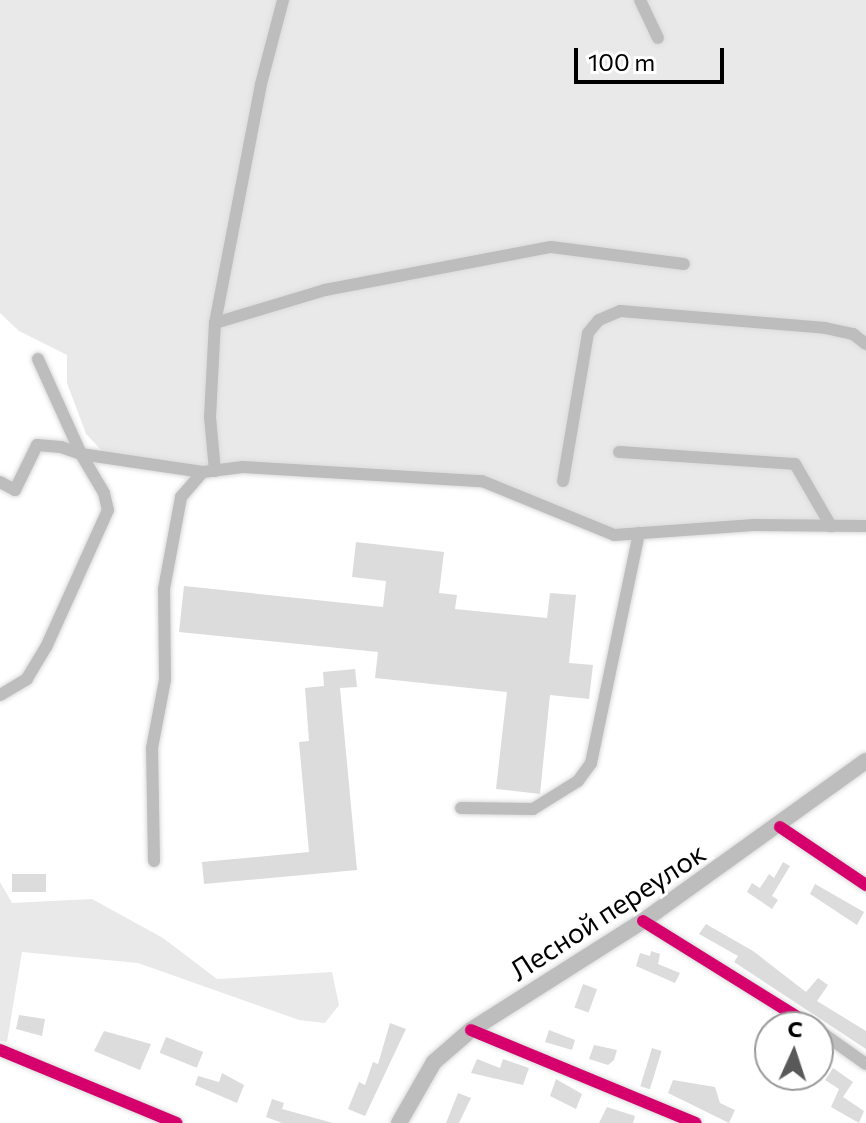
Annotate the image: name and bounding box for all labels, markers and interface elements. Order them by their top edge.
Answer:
scale bar [578,32,728,82]
text: 100 m [588,47,655,76]
street label: Лесной переулок [503,835,711,987]
north arrow [754,1011,834,1091]
text: С [787,1015,803,1042]

